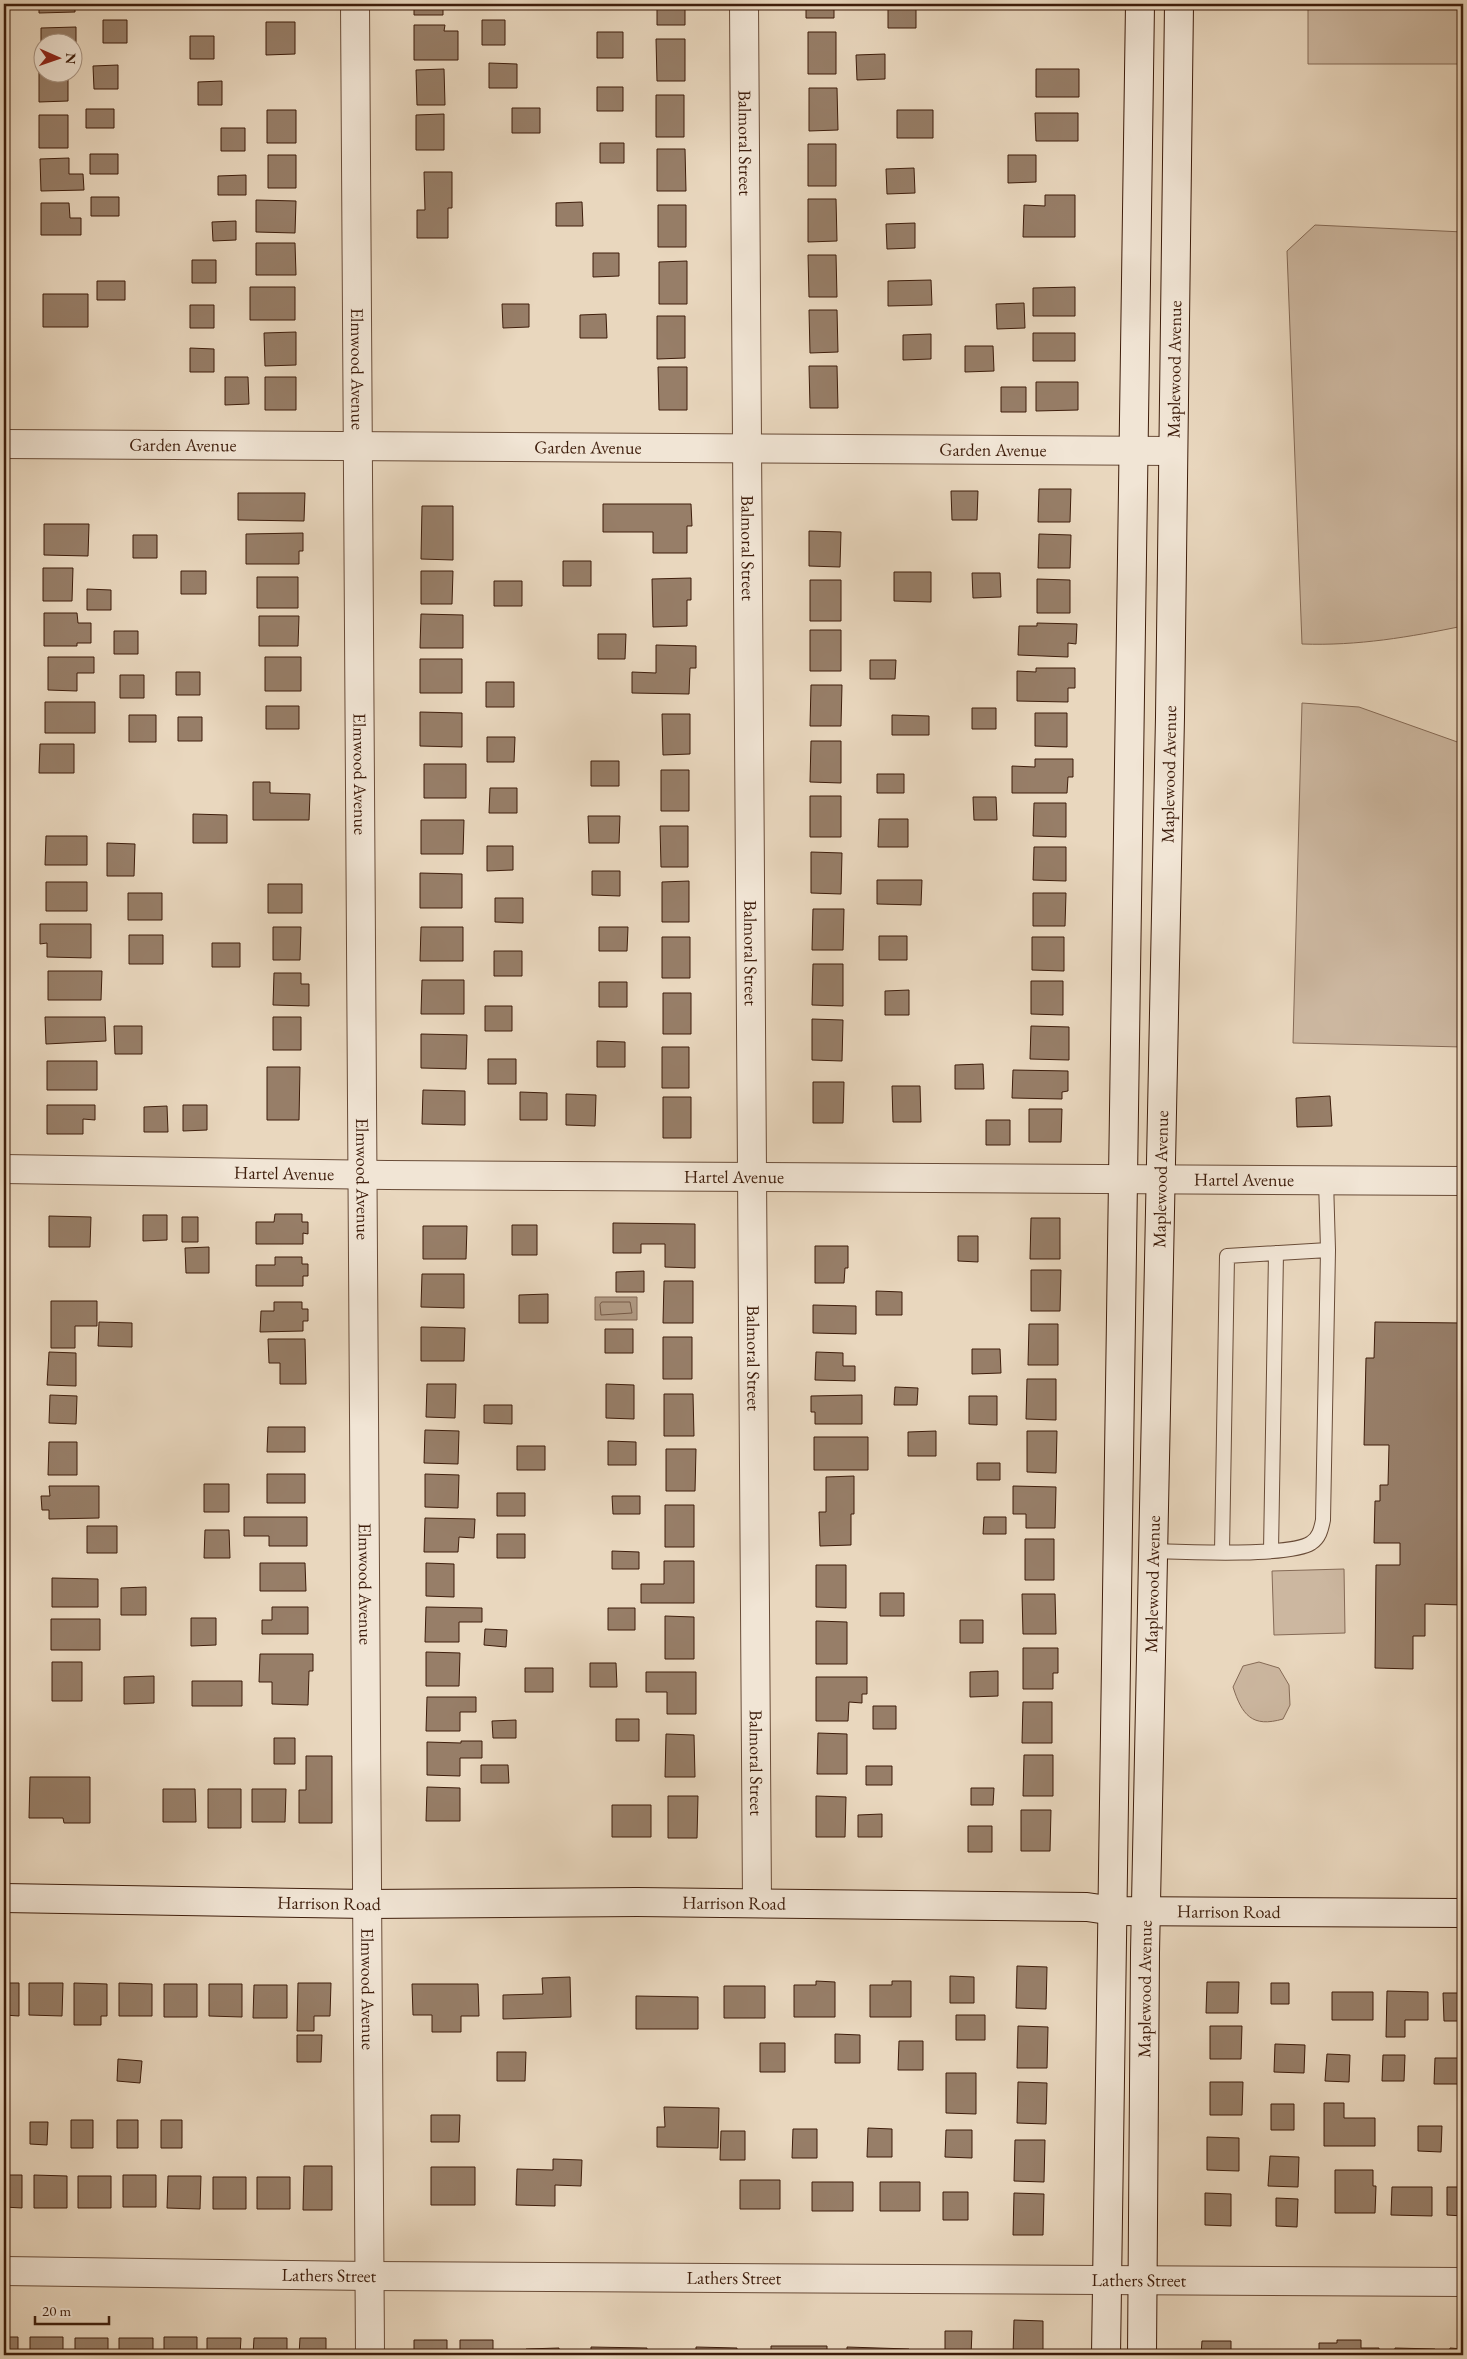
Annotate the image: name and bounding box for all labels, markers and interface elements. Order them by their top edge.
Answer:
north arrow [32,32,82,82]
text: N [62,52,80,65]
street label: Balmoral Street [734,90,757,196]
street label: Maplewood Avenue [1162,300,1186,438]
street label: Elmwood Avenue [346,308,370,430]
street label: Garden Avenue [129,433,237,456]
street label: Garden Avenue [534,435,642,459]
street label: Garden Avenue [939,438,1047,461]
street label: Balmoral Street [736,495,760,601]
street label: Maplewood Avenue [1155,705,1181,843]
street label: Elmwood Avenue [349,713,372,835]
street label: Balmoral Street [739,900,763,1006]
street label: Maplewood Avenue [1147,1110,1173,1248]
street label: Elmwood Avenue [351,1118,375,1240]
street label: Hartel Avenue [234,1161,334,1185]
street label: Hartel Avenue [684,1165,784,1188]
street label: Hartel Avenue [1194,1167,1294,1191]
street label: Balmoral Street [742,1305,766,1411]
street label: Maplewood Avenue [1139,1515,1165,1653]
street label: Elmwood Avenue [354,1523,377,1645]
street label: Balmoral Street [745,1710,768,1816]
street label: Harrison Road [277,1891,382,1915]
street label: Harrison Road [682,1891,787,1915]
street label: Harrison Road [1177,1899,1281,1923]
street label: Maplewood Avenue [1132,1920,1157,2058]
street label: Elmwood Avenue [356,1928,380,2050]
street label: Lathers Street [281,2263,377,2287]
street label: Lathers Street [687,2266,782,2289]
street label: Lathers Street [1092,2268,1187,2291]
scale bar [35,2294,109,2326]
text: 20 m [42,2301,71,2320]

